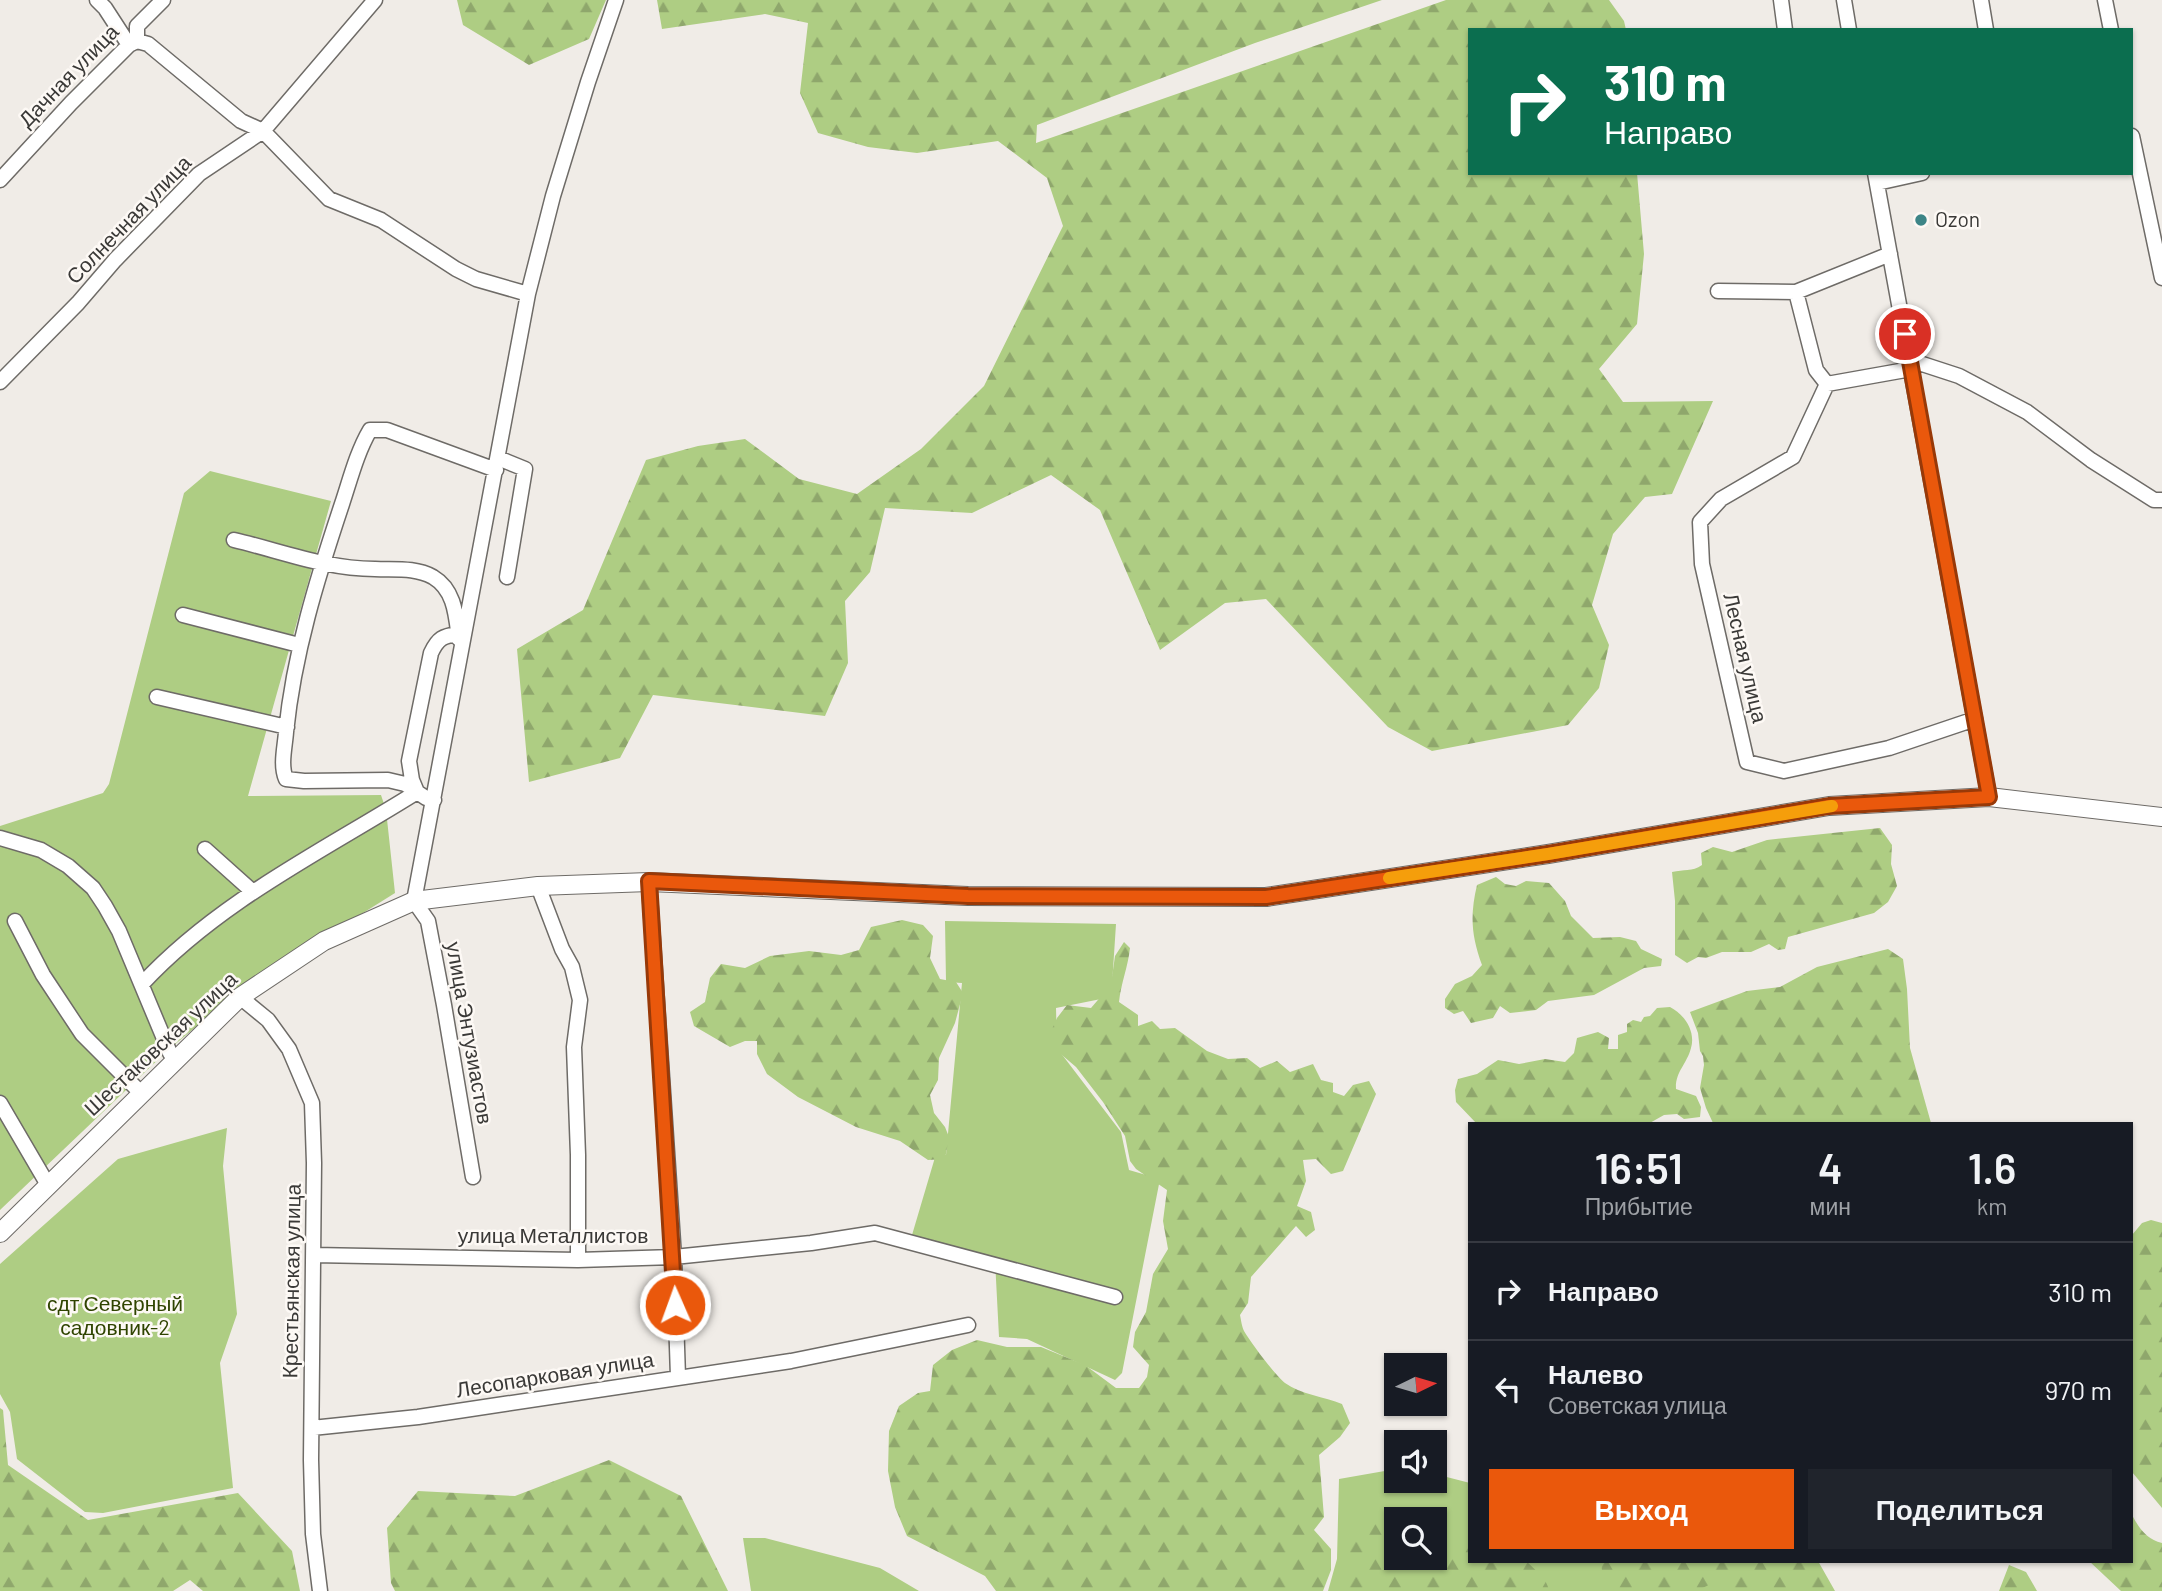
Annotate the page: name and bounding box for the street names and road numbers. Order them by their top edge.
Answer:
street label: Дачная улица [13,18,123,131]
street label: Солнечная улица [60,149,196,288]
street label: Лесная улица [1719,590,1774,725]
street label: улица Энтузиастов [442,940,499,1126]
street label: Шестаковская улица [78,965,242,1120]
street label: Крестьянская улица [276,1183,305,1379]
street label: улица Металлистов [458,1222,648,1247]
street label: Лесопарковая улица [454,1346,656,1401]

